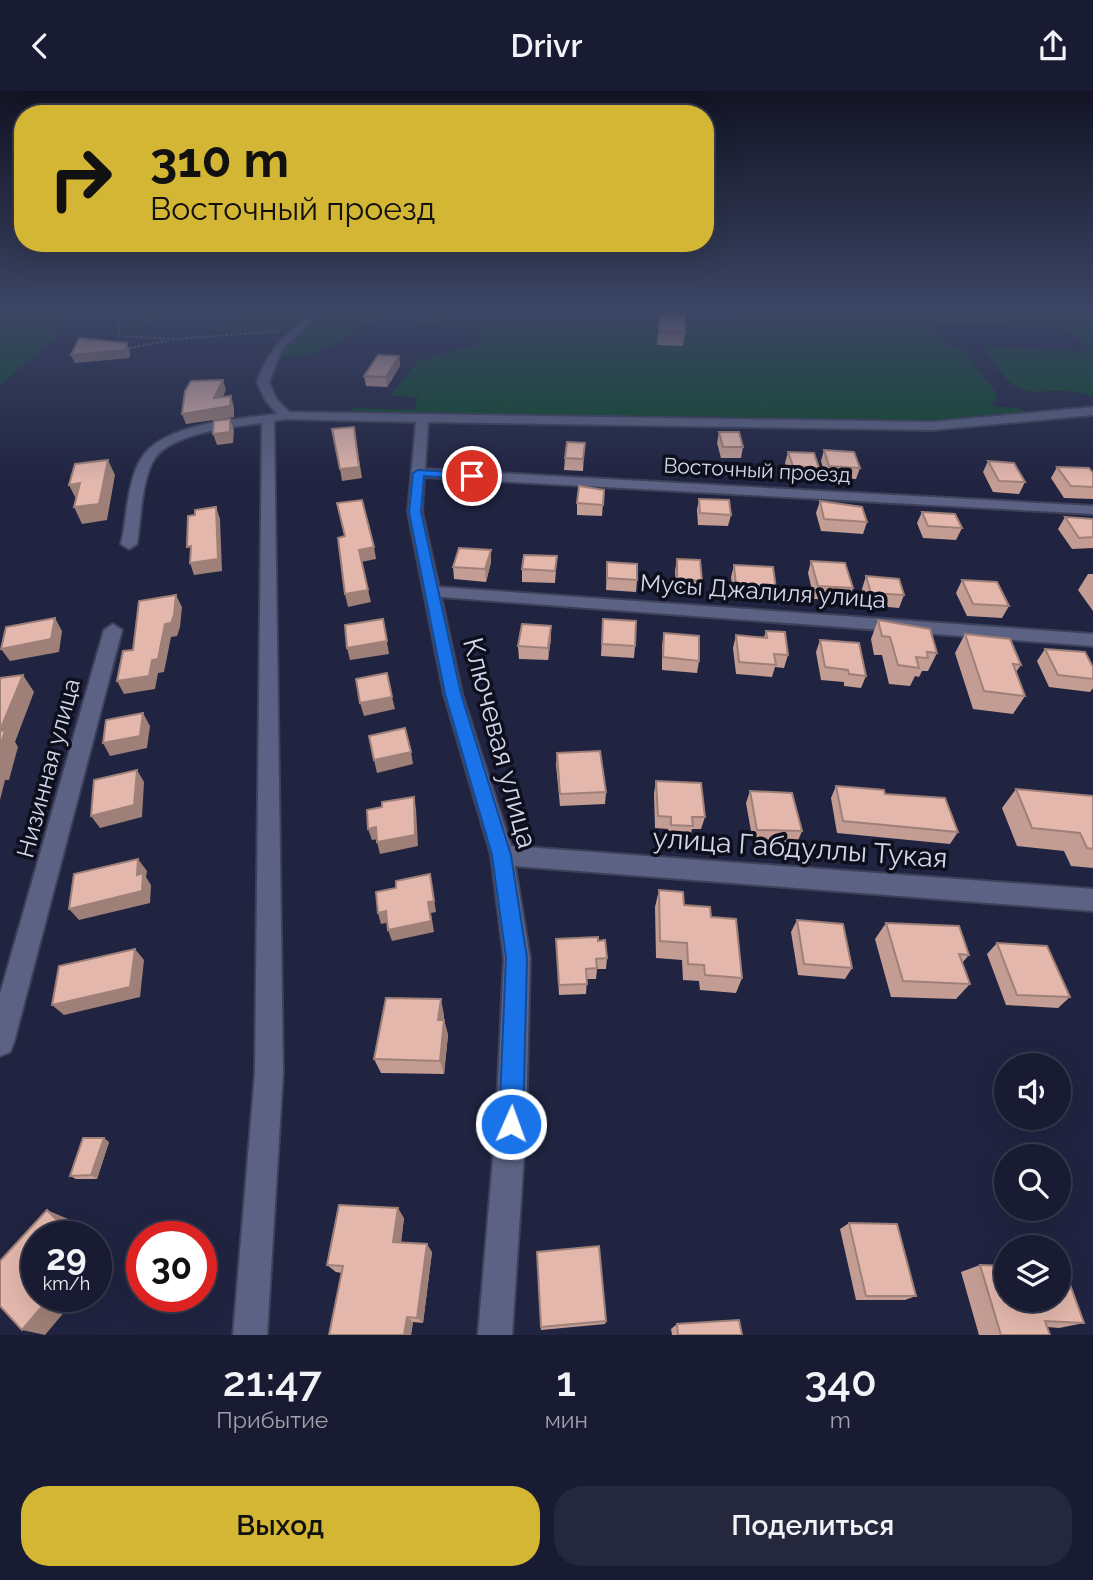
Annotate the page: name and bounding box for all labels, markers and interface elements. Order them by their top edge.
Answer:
icon: back [21,27,59,65]
text: Drivr [511,27,582,64]
icon: share [1034,27,1072,65]
text: 310 m [150,131,289,188]
icon: right [35,133,126,224]
text: Восточный проезд [150,190,435,227]
pin [442,446,502,506]
street label: Восточный проезд [663,453,851,487]
icon: arrive [453,457,491,495]
street label: Мусы Джалиля улица [639,568,887,614]
street label: Ключевая улица [456,634,544,852]
street label: Низинная улица [10,675,86,861]
street label: улица Габдуллы Тукая [651,821,949,875]
map controls [994,1053,1071,1312]
button: sound [994,1053,1071,1130]
position arrow [474,1087,548,1161]
button: search [994,1144,1071,1221]
speed limit sign: 30 [126,1221,217,1312]
button: layers [994,1235,1071,1312]
text: 29 [46,1237,87,1278]
text: km/h [43,1273,90,1294]
text: 21:47 [223,1357,322,1406]
text: 1 [556,1357,576,1406]
text: 340 [804,1357,877,1406]
text: Прибытие [216,1406,328,1433]
text: мин [545,1406,588,1433]
text: m [830,1406,851,1433]
button: Выход [21,1486,540,1566]
button: Поделиться [554,1486,1072,1566]

